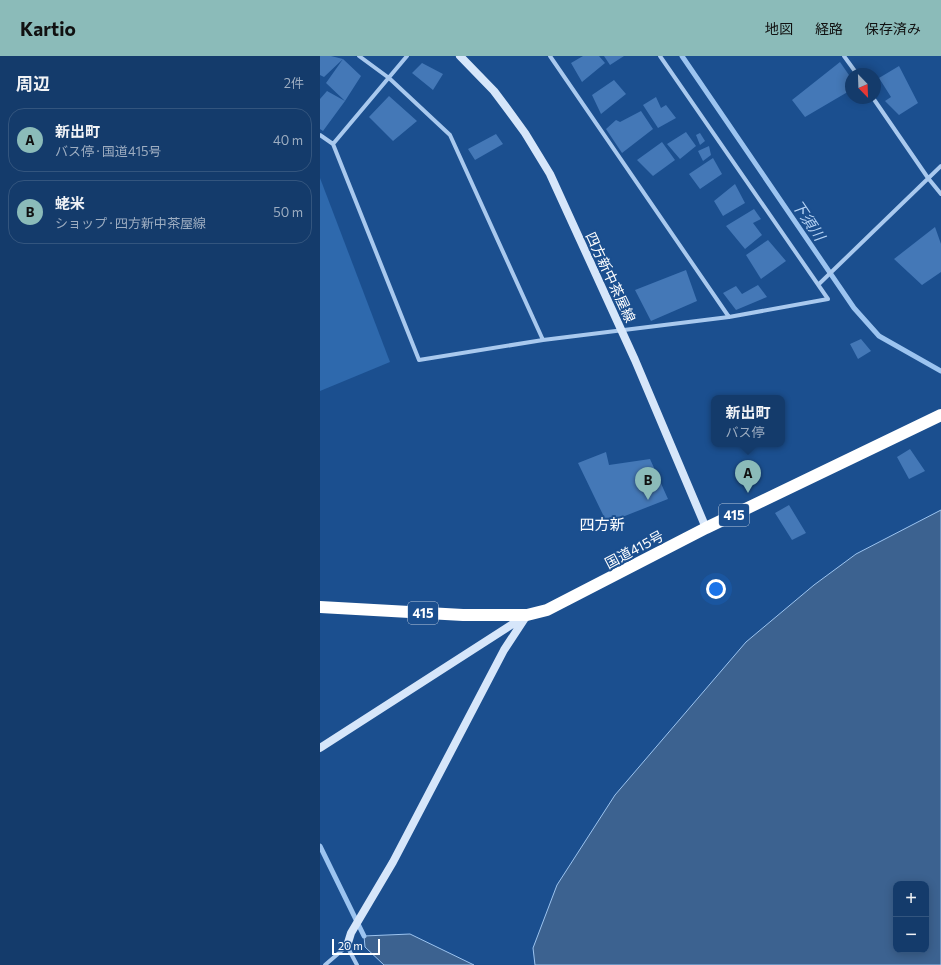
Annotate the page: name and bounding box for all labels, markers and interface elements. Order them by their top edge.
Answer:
text: Kartio [20,17,76,40]
text: 地図 [765,20,793,37]
text: 経路 [815,20,843,37]
text: 保存済み [865,20,921,37]
north arrow [845,68,881,104]
text: 周辺 [16,73,50,94]
text: 2件 [284,75,304,91]
text: 新出町 [55,122,100,140]
text: A [25,132,35,148]
text: 40 m [273,132,303,148]
text: バス停 · 国道415号 [55,143,161,159]
text: 蛯米 [55,194,85,212]
water label: 下須川 [789,196,830,245]
text: B [26,204,34,220]
text: 50 m [273,204,303,220]
text: ショップ · 四方新中茶屋線 [55,215,206,231]
street label: 四方新中茶屋線 [583,229,639,325]
popup [711,395,785,447]
text: 新出町 [725,403,771,421]
text: バス停 [725,424,765,440]
pin: A [735,460,761,493]
pin: B [635,467,661,500]
road number: 415 [719,504,749,526]
district label: 四方新 [579,515,625,533]
street label: 国道415号 [602,526,666,572]
your location [706,579,726,599]
road number: 415 [408,602,438,624]
map controls [893,881,929,953]
button: + [893,881,929,917]
button: − [893,917,929,953]
scale bar [332,937,380,956]
text: 20 m [338,939,363,952]

